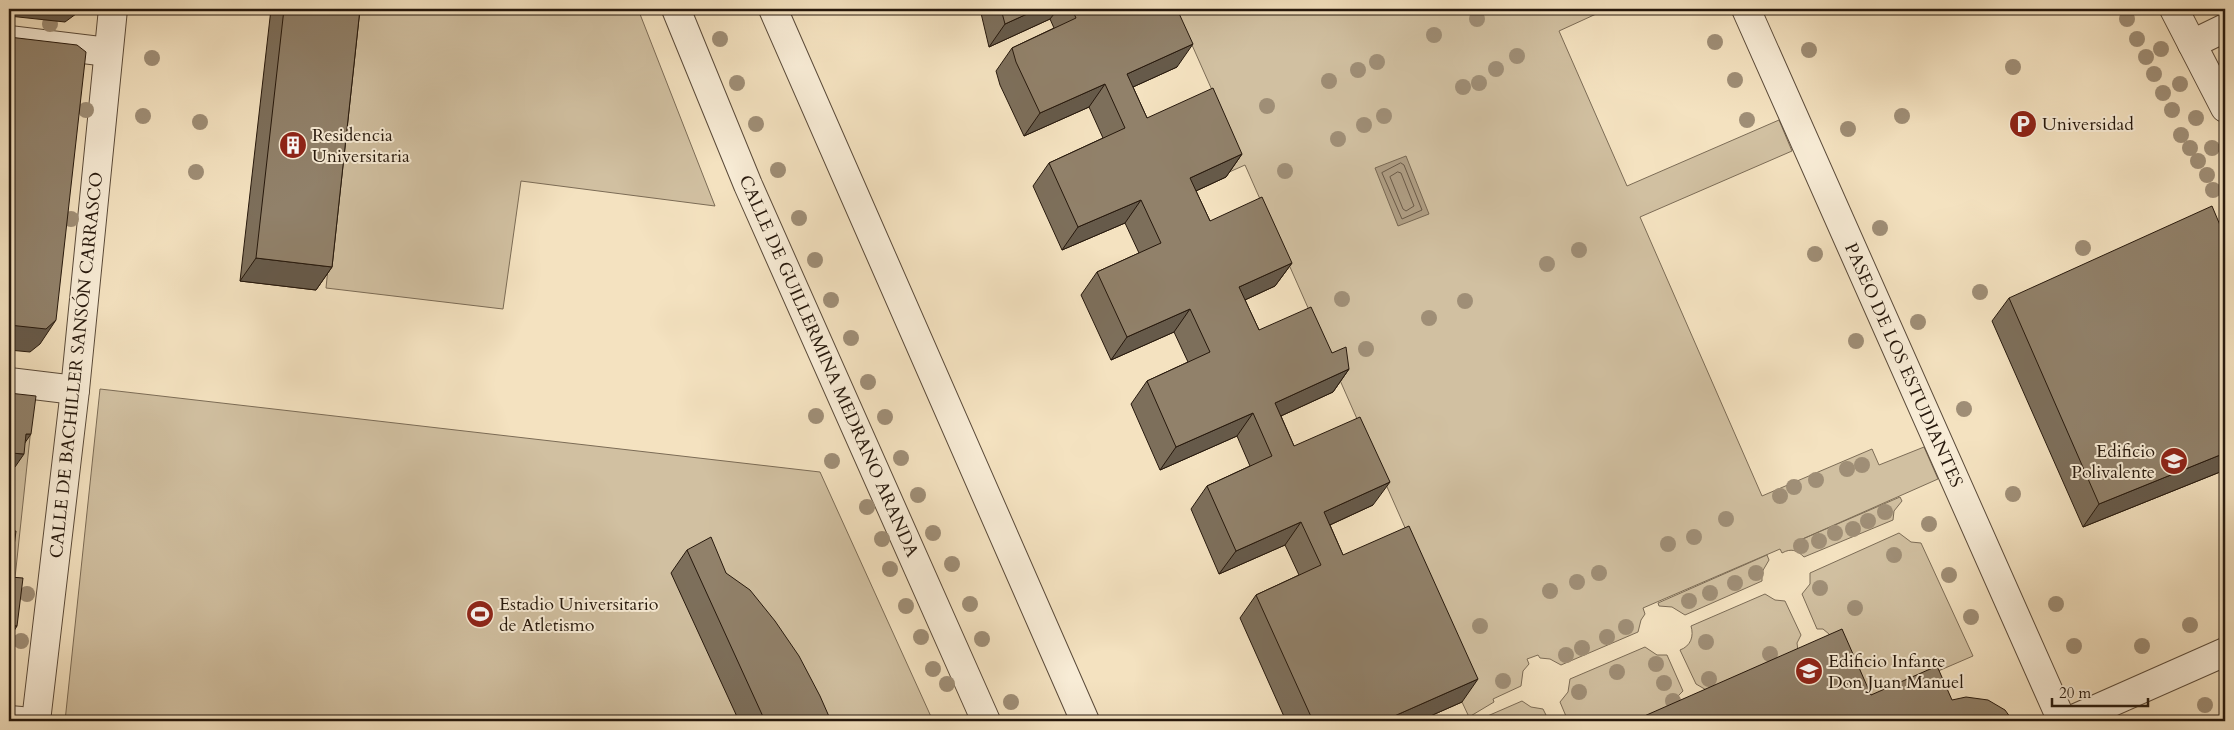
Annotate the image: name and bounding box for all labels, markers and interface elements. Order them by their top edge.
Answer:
parking icon: Universidad [2008,109,2038,139]
place label: Universidad [2042,112,2134,137]
place label: Residencia Universitaria [312,123,410,169]
building icon: Residencia Universitaria [278,130,308,160]
street label: CALLE DE BACHILLER SANSÓN CARRASCO [44,171,109,559]
street label: CALLE DE GUILLERMINA MEDRANO ARANDA [733,171,925,561]
street label: PASEO DE LOS ESTUDIANTES [1838,239,1969,491]
place label: Edificio Polivalente [2071,439,2155,485]
school or university icon: Edificio Polivalente [2159,446,2189,476]
place label: Estadio Universitario de Atletismo [499,592,659,638]
sports icon: Estadio Universitario de Atletismo [465,599,495,629]
place label: Edificio Infante Don Juan Manuel [1828,649,1964,695]
school or university icon: Edificio Infante Don Juan Manuel [1794,656,1824,686]
scale bar [2052,675,2148,707]
text: 20 m [2059,683,2091,703]

